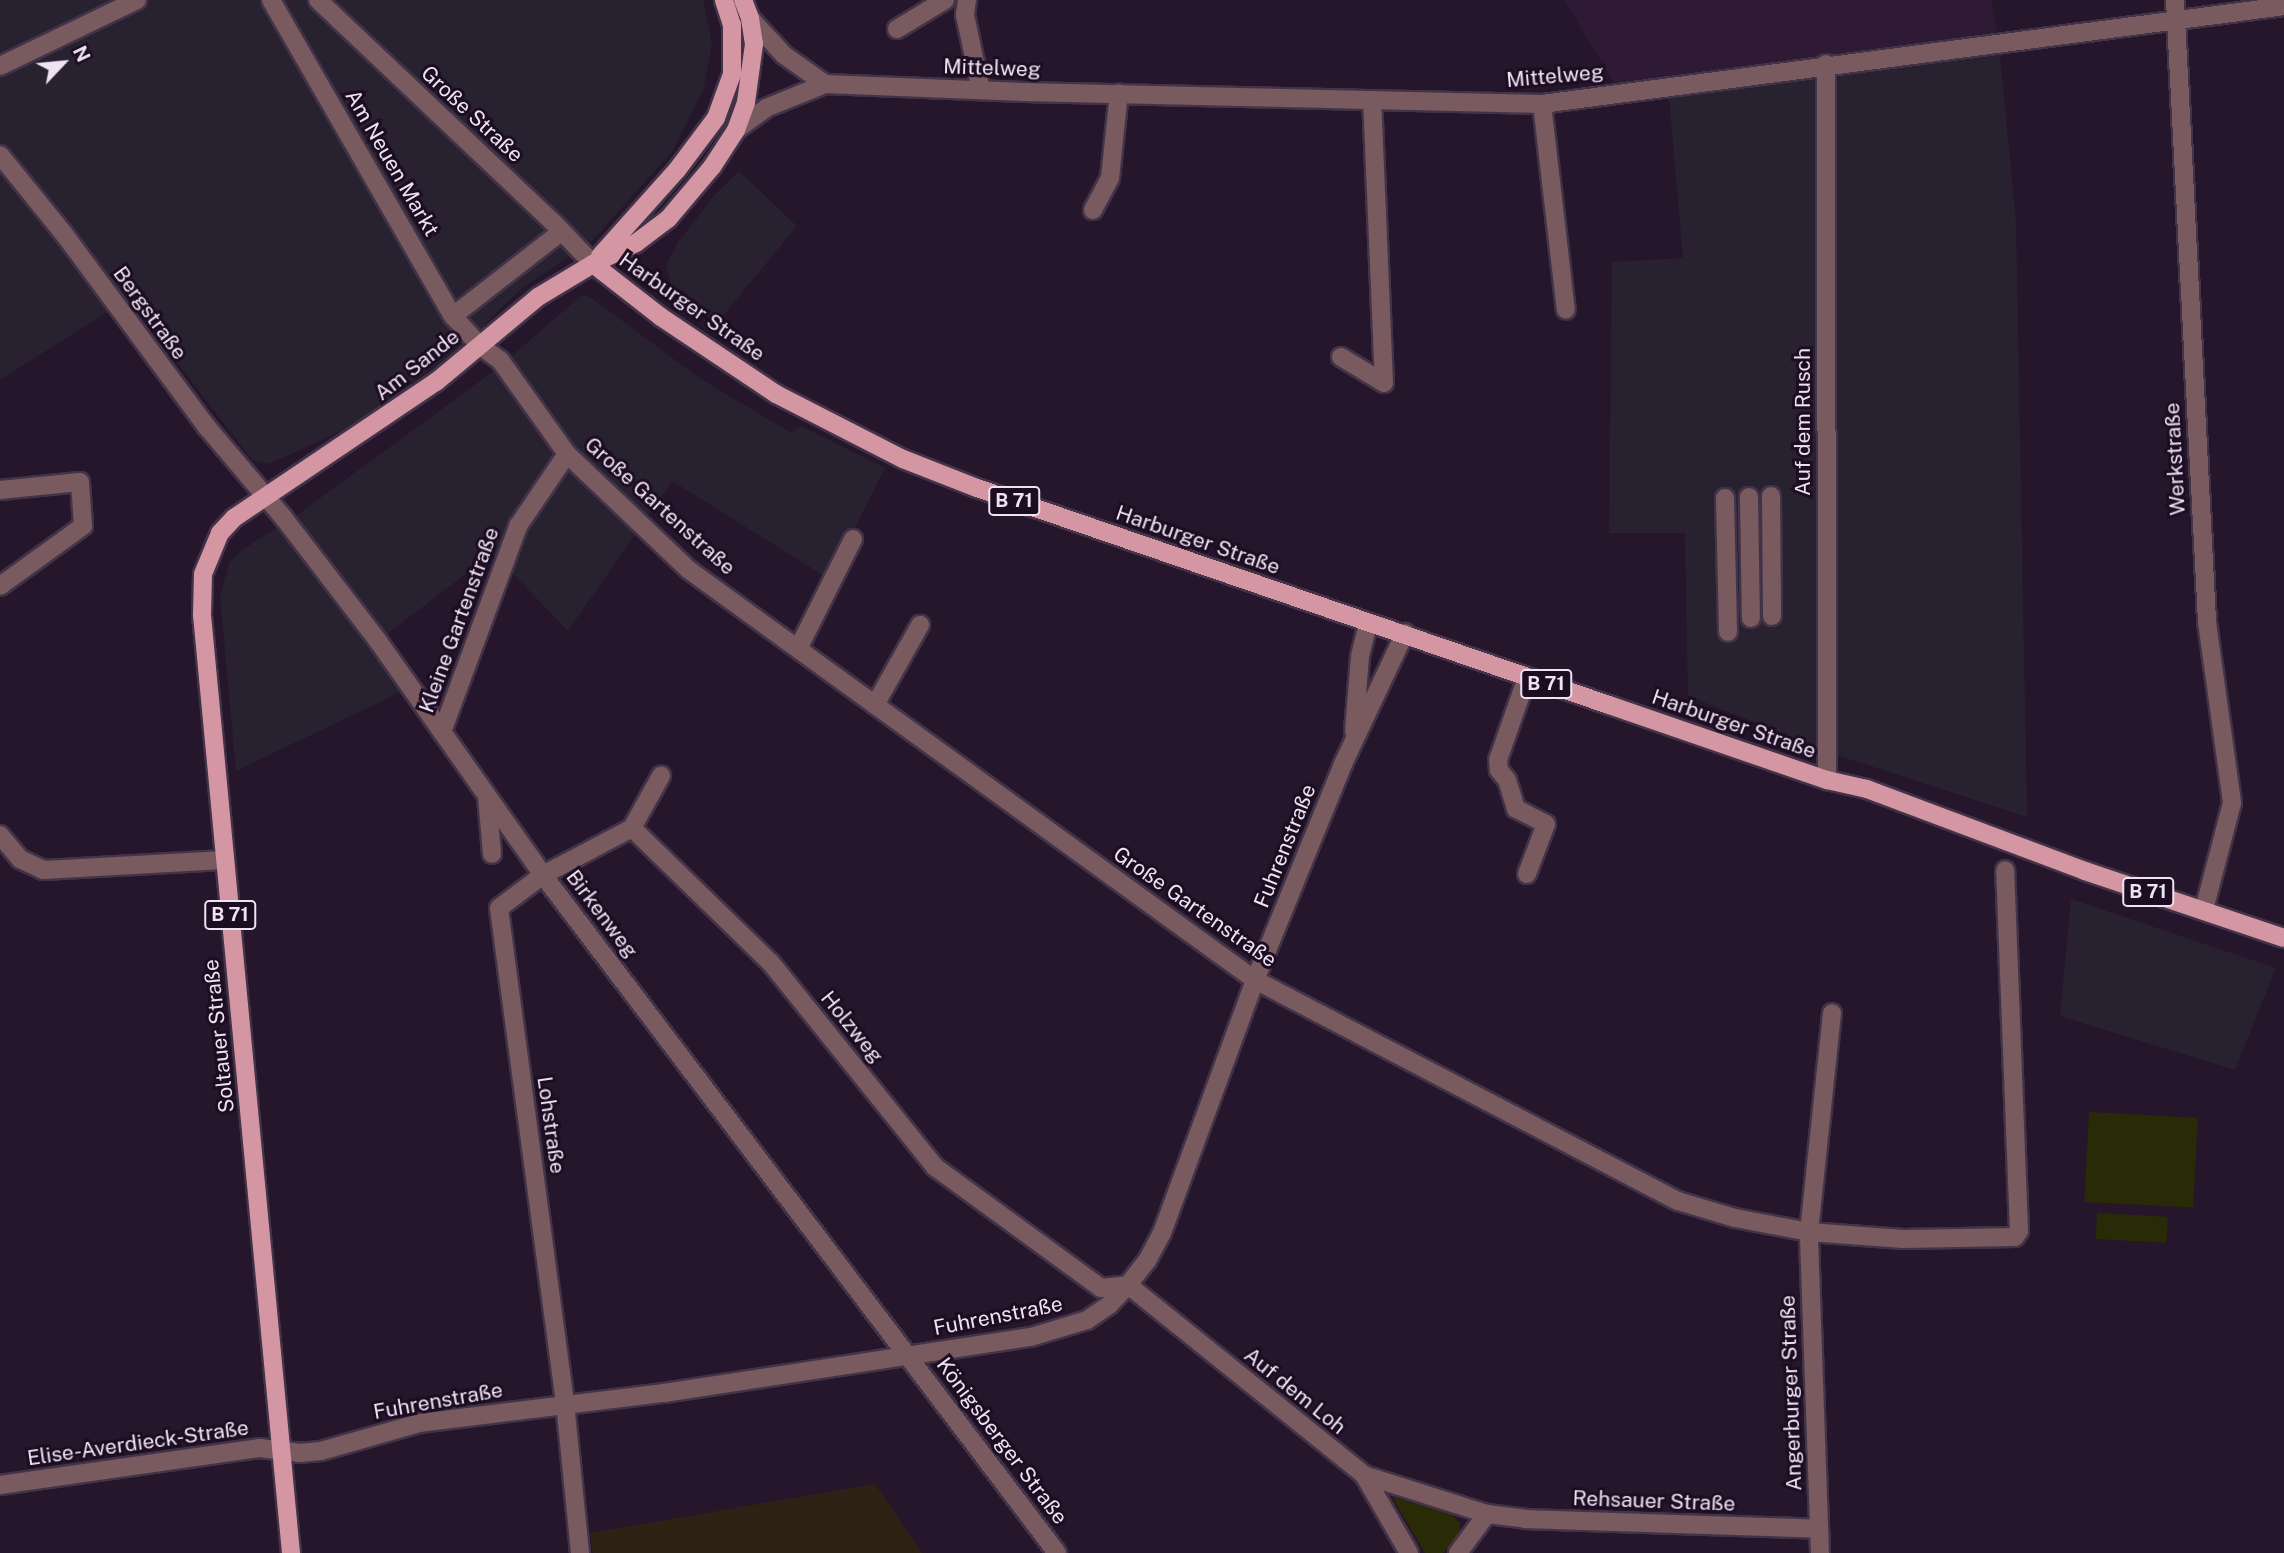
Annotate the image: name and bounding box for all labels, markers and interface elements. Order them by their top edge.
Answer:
north arrow [28,28,98,98]
text: N [69,42,95,65]
street label: Mittelweg [943,54,1041,82]
street label: Mittelweg [1505,59,1605,93]
street label: Große Straße [416,60,528,168]
street label: Am Neuen Markt [340,85,444,241]
street label: Harburger Straße [614,247,770,367]
street label: Bergstraße [108,262,192,364]
street label: Am Sande [370,324,464,406]
street label: Auf dem Rusch [1790,348,1816,496]
street label: Werkstraße [2159,402,2191,516]
street label: Große Gartenstraße [580,432,740,580]
road number: B 71 [988,486,1040,516]
street label: Harburger Straße [1113,500,1283,580]
street label: Kleine Gartenstraße [414,524,504,716]
road number: B 71 [1520,668,1572,699]
street label: Harburger Straße [1649,684,1819,764]
street label: Fuhrenstraße [1249,781,1321,911]
street label: Große Gartenstraße [1108,841,1282,973]
street label: Birkenweg [561,865,643,963]
road number: B 71 [2122,876,2174,908]
road number: B 71 [204,900,256,931]
street label: Soltauer Straße [198,958,240,1114]
street label: Holzweg [815,986,889,1068]
street label: Lohstraße [532,1075,570,1175]
street label: Fuhrenstraße [931,1291,1065,1341]
street label: Angerburger Straße [1775,1295,1807,1491]
street label: Auf dem Loh [1239,1342,1351,1440]
street label: Königsberger Straße [931,1353,1073,1529]
street label: Fuhrenstraße [371,1377,505,1425]
street label: Elise-Averdieck-Straße [26,1415,250,1471]
street label: Rehsauer Straße [1572,1486,1736,1516]

